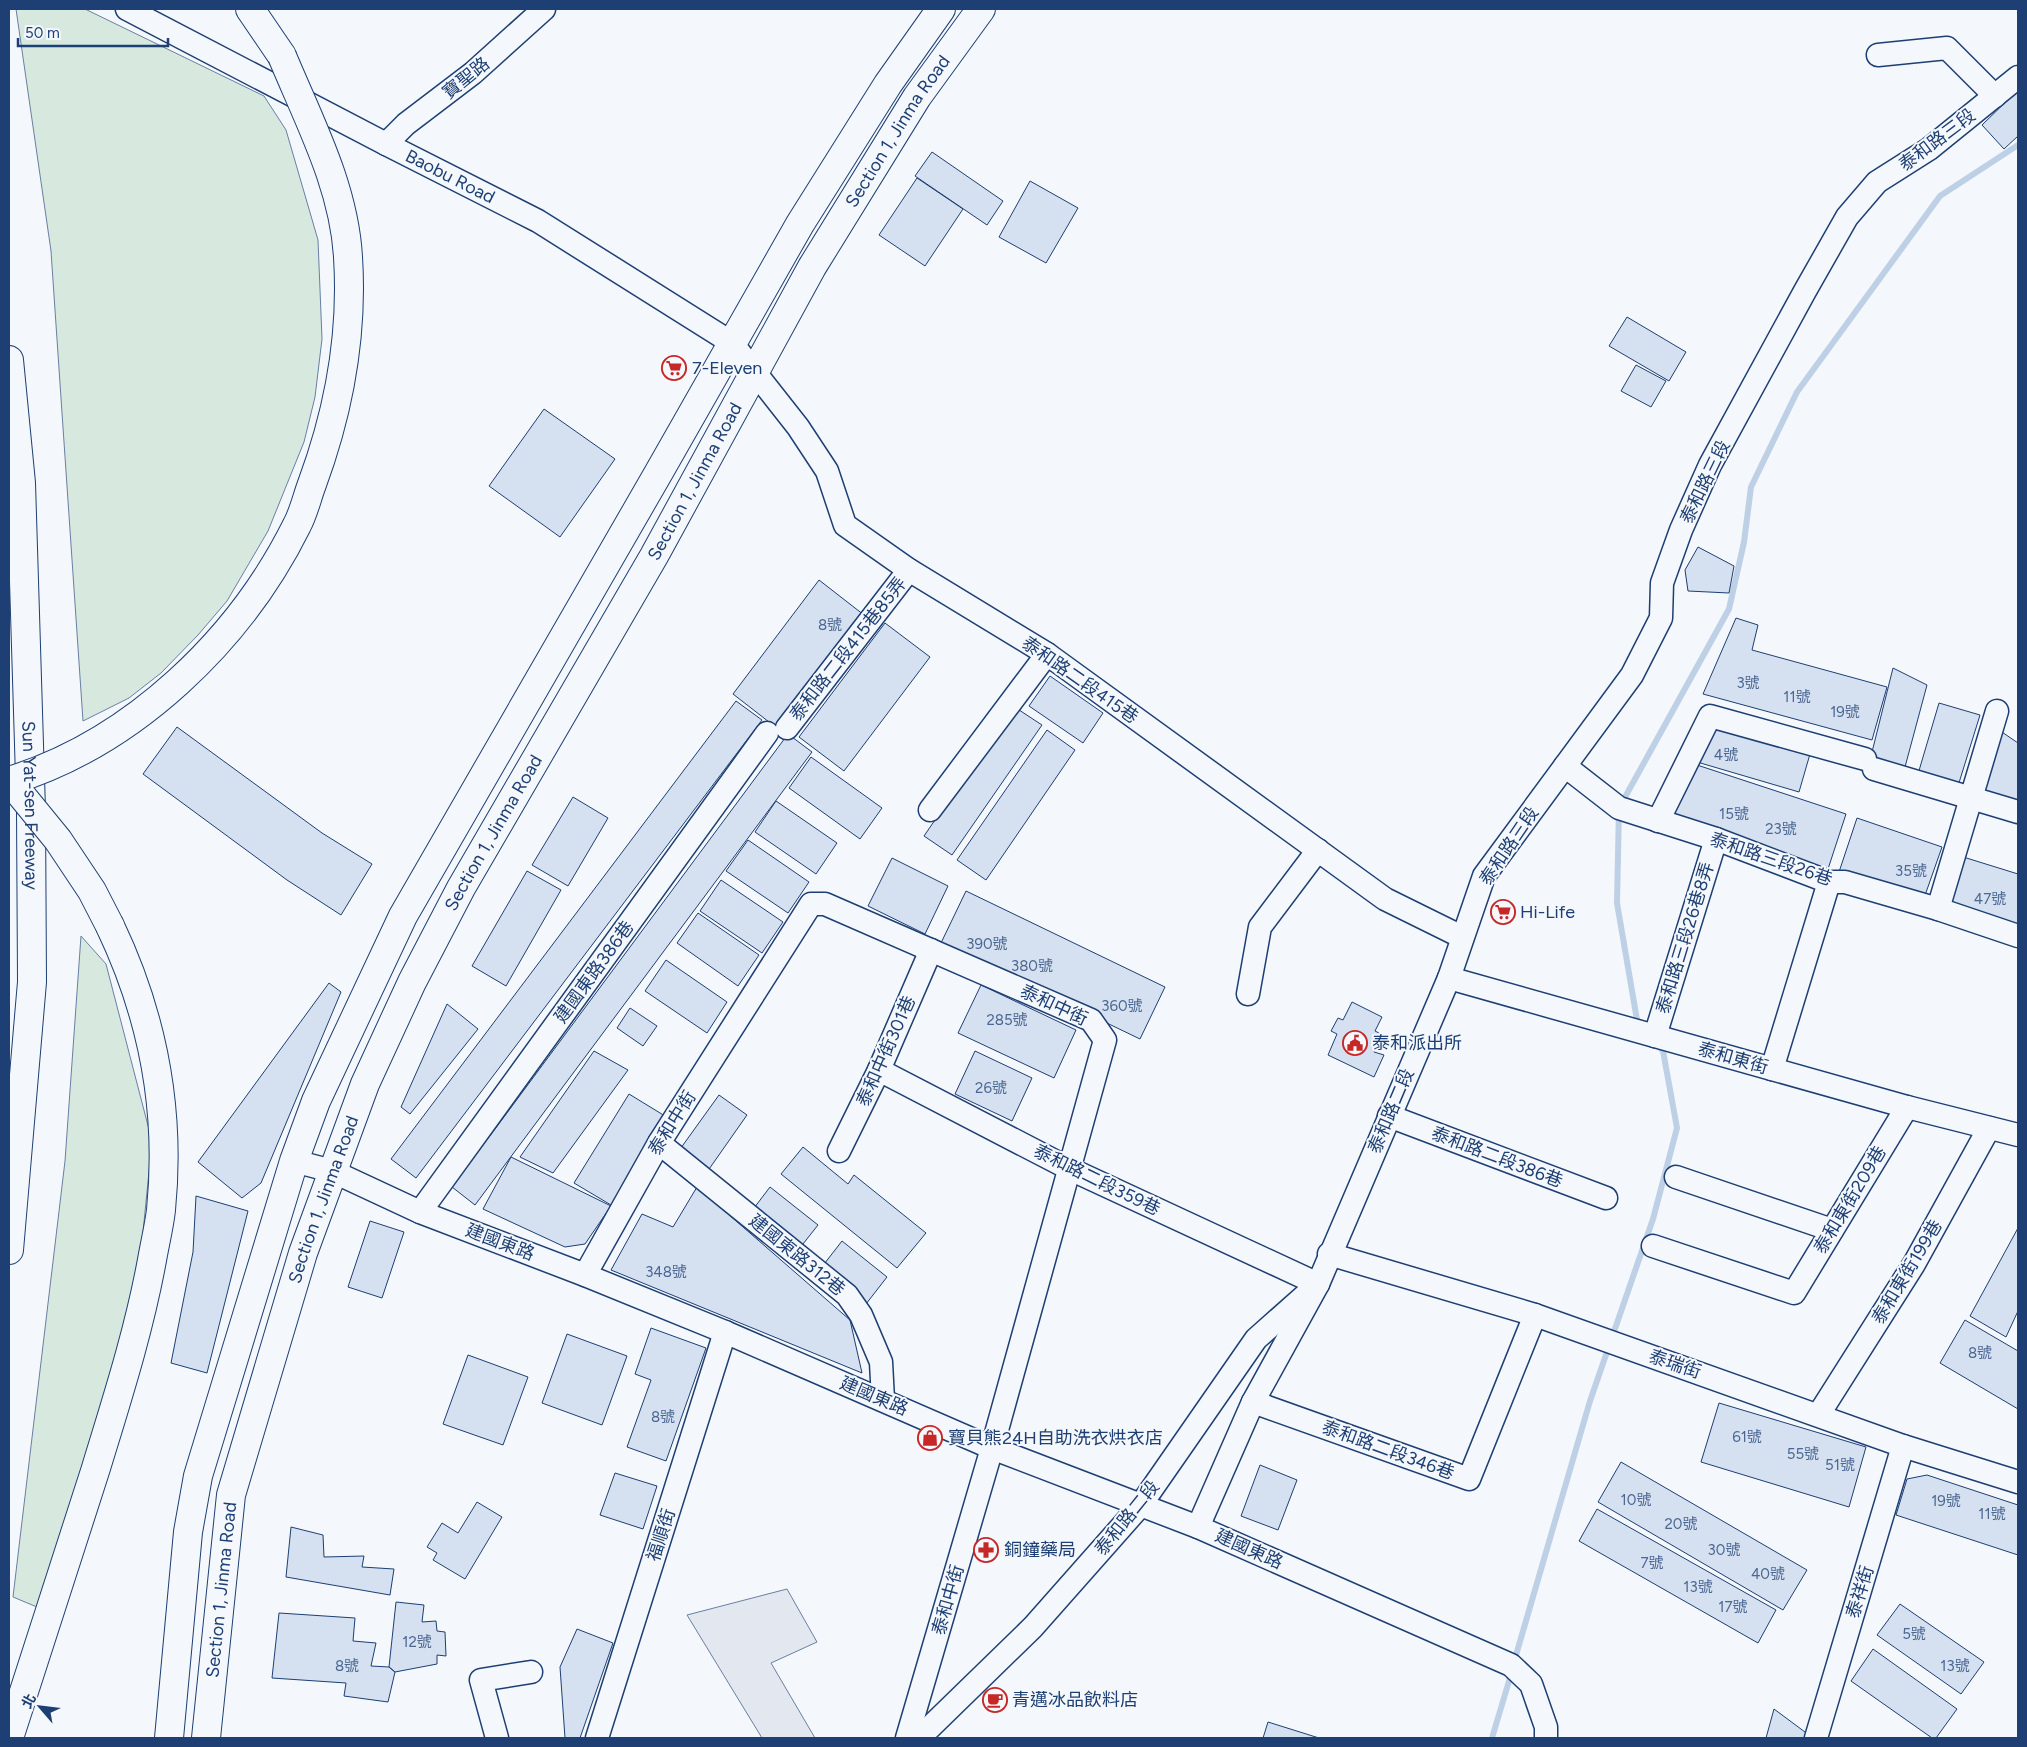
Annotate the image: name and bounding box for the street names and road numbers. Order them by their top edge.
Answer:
street label: Section 1, Jinma Road [841,51,955,211]
street label: 寶聖路 [438,52,494,104]
street label: 泰和路三段 [1894,104,1980,176]
street label: Baobu Road [402,145,498,208]
street label: Section 1, Jinma Road [643,399,747,564]
street label: 泰和路三段 [1675,437,1735,527]
street label: 泰和路二段415巷85弄 [785,573,911,725]
street label: 泰和路二段415巷 [1018,632,1142,728]
street label: Sun Yat-sen Freeway [17,720,42,890]
street label: Section 1, Jinma Road [440,751,547,915]
street label: 泰和路三段 [1475,803,1543,889]
street label: 泰和路三段26巷 [1707,828,1835,890]
street label: 泰和路三段26巷8弄 [1651,860,1719,1016]
street label: 建國東路386巷 [550,917,638,1027]
street label: 泰和中街 [1017,980,1091,1030]
street label: 泰和中街301巷 [852,992,920,1110]
street label: 泰和東街 [1695,1038,1771,1078]
street label: 泰和路二段 [1363,1065,1419,1157]
street label: 泰和中街 [644,1087,700,1159]
street label: Section 1, Jinma Road [284,1113,363,1286]
street label: 泰和路二段386巷 [1428,1122,1566,1192]
street label: 泰和路二段359巷 [1030,1140,1164,1220]
street label: 泰和東街209巷 [1809,1142,1891,1258]
street label: 建國東路312巷 [744,1210,850,1300]
street label: 泰和東街199巷 [1867,1216,1947,1328]
street label: 建國東路 [462,1219,538,1265]
street label: 泰瑞街 [1646,1345,1704,1383]
street label: 建國東路 [837,1372,911,1420]
street label: 泰和路二段346巷 [1319,1416,1457,1484]
street label: 泰和路二段 [1090,1476,1164,1560]
street label: Section 1, Jinma Road [201,1501,241,1679]
street label: 福順街 [642,1506,680,1564]
street label: 建國東路 [1212,1524,1286,1574]
street label: 泰和中街 [928,1562,968,1638]
street label: 泰祥街 [1842,1563,1878,1621]

